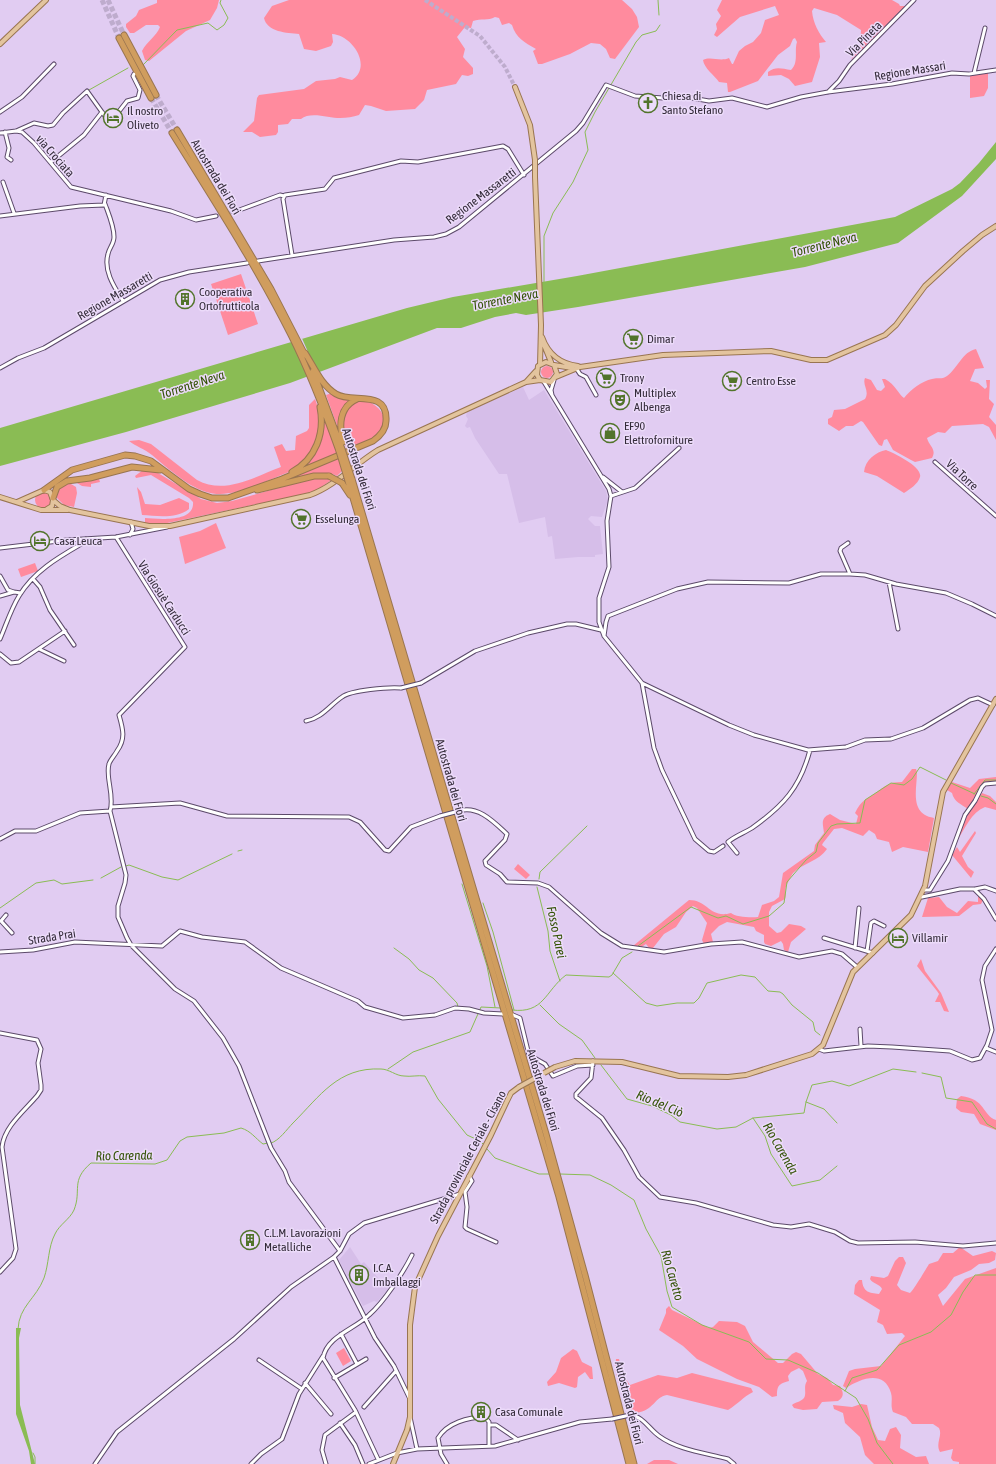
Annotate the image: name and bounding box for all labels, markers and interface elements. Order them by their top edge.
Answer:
street label: Via Pineta [843,18,885,60]
street label: Regione Massari [873,58,947,84]
place label: Chiesa di Santo Stefano [662,89,724,117]
church icon: Chiesa di Santo Stefano [637,92,659,114]
place label: Il nostro Oliveto [127,104,164,132]
hotel icon: Il nostro Oliveto [102,107,124,129]
street label: via Crociata [33,132,77,180]
street label: Autostrada dei Fiori [188,137,244,217]
street label: Regione Massaretti [443,165,519,227]
water label: Torrente Neva [790,229,858,260]
street label: Regione Massaretti [75,269,155,323]
place label: Cooperativa Ortofrutticola [199,285,260,313]
water label: Torrente Neva [471,286,539,313]
building icon: Cooperativa Ortofrutticola [174,288,196,310]
supermarket icon: Dimar [622,328,644,350]
place label: Dimar [647,332,675,346]
water label: Torrente Neva [158,367,226,402]
supermarket icon: Trony [595,367,617,389]
supermarket icon: Centro Esse [721,370,743,392]
place label: Trony [620,371,645,385]
place label: Centro Esse [746,374,796,388]
place label: Multiplex Albenga [634,386,676,414]
theatre icon: Multiplex Albenga [609,389,631,411]
place label: EF90 Elettroforniture [624,419,693,447]
shop icon: EF90 Elettroforniture [599,422,621,444]
street label: Autostrada dei Fiori [339,426,379,512]
street label: Via Torre [943,457,981,493]
supermarket icon: Esselunga [290,508,312,530]
place label: Esselunga [315,512,359,526]
hotel icon: Casa Leuca [29,530,51,552]
place label: Casa Leuca [54,534,102,548]
street label: Via Giosuè Carducci [135,558,193,638]
street label: Autostrada dei Fiori [433,737,469,823]
water label: Fosso Parei [544,905,569,959]
street label: Strada Prai [27,926,77,948]
hotel icon: Villamir [887,927,909,949]
place label: Villamir [912,931,948,945]
street label: Autostrada dei Fiori [524,1047,562,1133]
water label: Rio del Ciò [634,1087,686,1120]
street label: Strada provinciale Ceriale - Cisano [427,1088,509,1226]
water label: Rio Carenda [760,1120,801,1177]
water label: Rio Carenda [95,1148,153,1163]
place label: C.L.M. Lavorazioni Metalliche [264,1226,341,1254]
building icon: C.L.M. Lavorazioni Metalliche [239,1229,261,1251]
water label: Rio Caretto [658,1248,687,1302]
place label: I.C.A. Imballaggi [373,1261,421,1289]
building icon: I.C.A. Imballaggi [348,1264,370,1286]
street label: Autostrada dei Fiori [612,1360,646,1446]
building icon: Casa Comunale [470,1401,492,1423]
place label: Casa Comunale [495,1405,563,1419]

